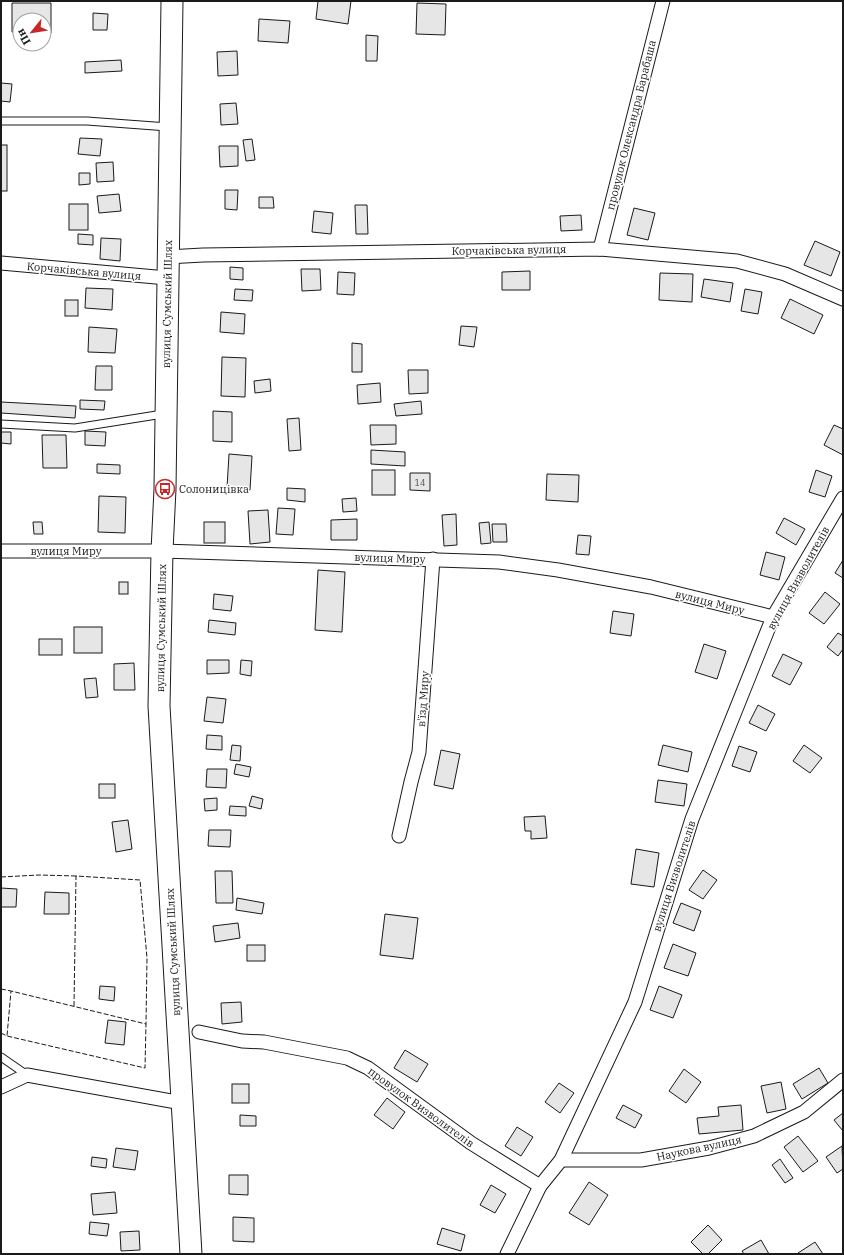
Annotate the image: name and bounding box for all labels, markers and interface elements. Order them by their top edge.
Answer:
north arrow [12,12,52,52]
text: Пн [13,26,33,48]
street label: провулок Олександра Барабаша [603,39,659,211]
street label: вулиця Сумський Шлях [159,240,175,368]
street label: Корчаківська вулиця [452,242,566,258]
street label: Корчаківська вулиця [26,259,142,283]
house number: 14 [415,477,425,488]
bus stop icon: Солоницівка [154,478,176,500]
place label: Солоницівка [179,482,249,496]
street label: вулиця Визволителів [764,524,832,632]
street label: вулиця Миру [30,544,102,558]
street label: вулиця Миру [354,550,426,566]
street label: вулиця Сумський Шлях [153,564,169,692]
street label: вулиця Миру [674,587,746,617]
street label: в'їзд Миру [414,670,432,728]
street label: вулиця Визволителів [649,819,699,933]
street label: вулиця Сумський Шлях [163,888,183,1016]
street label: провулок Визволителів [365,1064,477,1150]
street label: Наукова вулиця [655,1132,743,1164]

